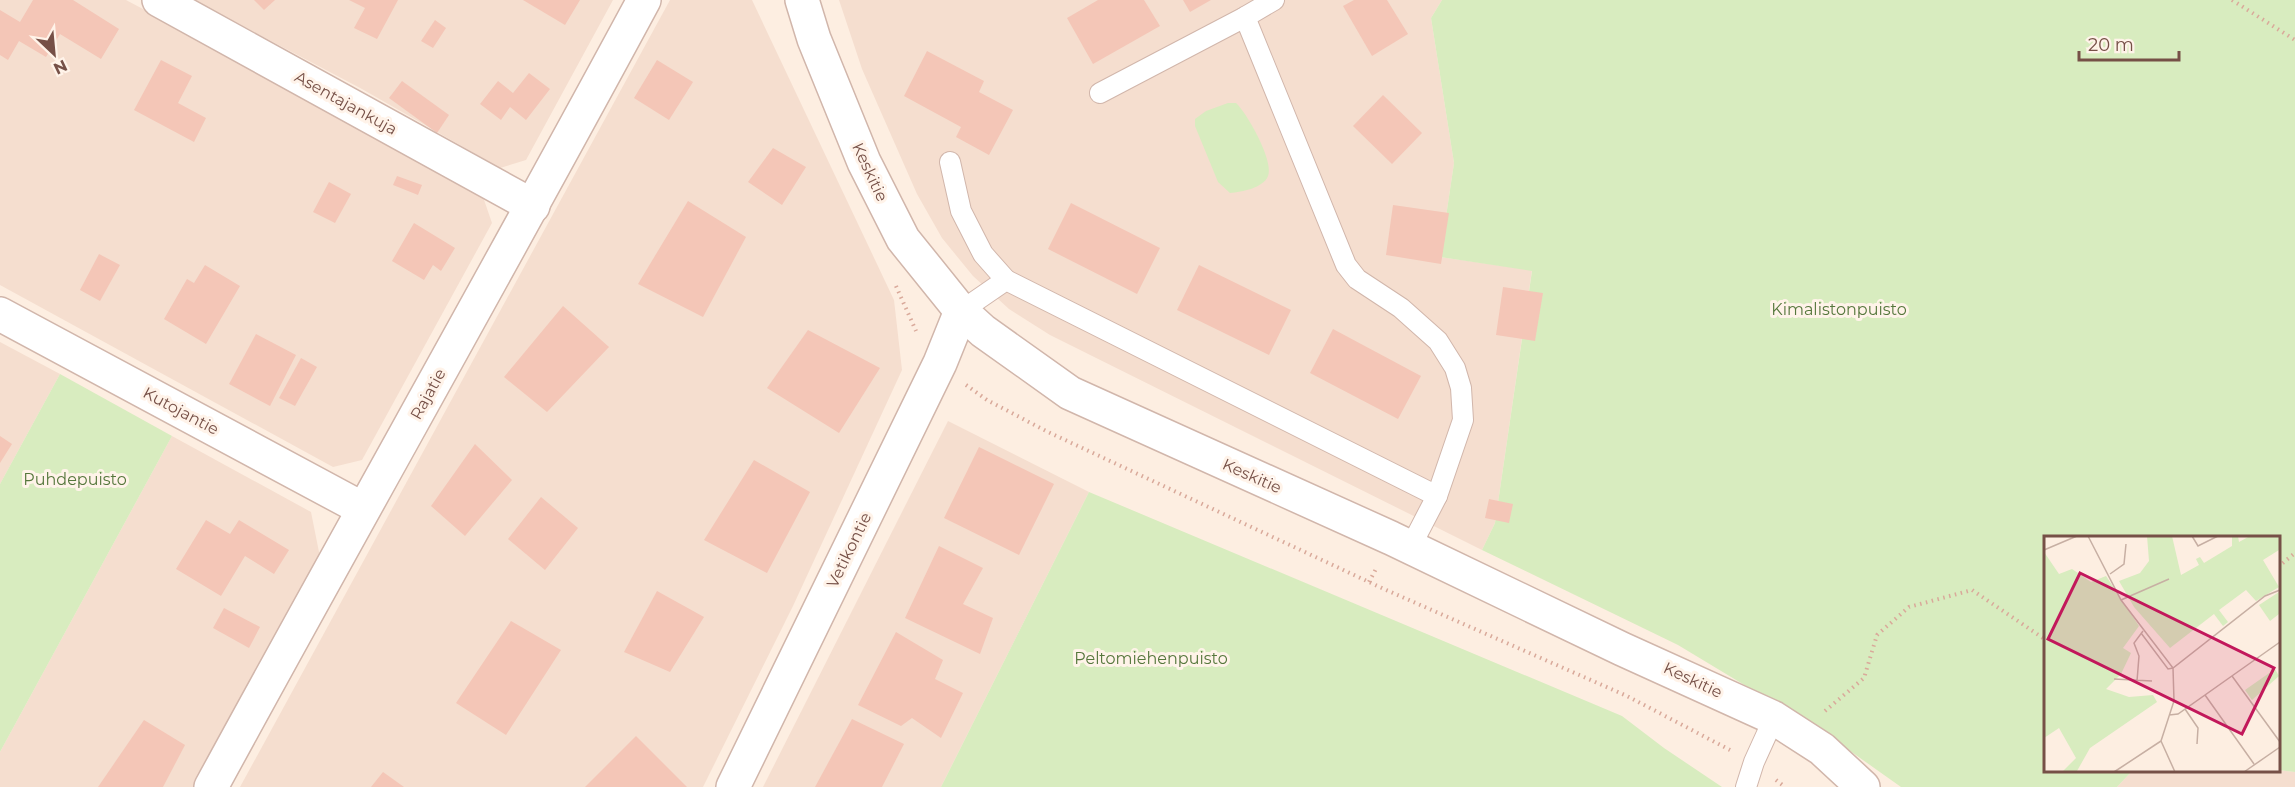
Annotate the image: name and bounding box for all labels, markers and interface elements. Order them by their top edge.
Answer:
north arrow [24,24,84,84]
scale bar [2079,24,2180,62]
text: 20 m [2088,34,2134,56]
text: N [50,56,70,78]
street label: Asentajankuja [292,67,400,139]
street label: Keskitie [848,140,892,204]
park label: Kimalistonpuisto [1771,300,1907,319]
street label: Rajatie [406,365,450,423]
street label: Kutojantie [140,383,222,439]
street label: Keskitie [1220,455,1284,497]
park label: Puhdepuisto [23,470,127,489]
street label: Vetikontie [823,509,875,591]
inset map [2044,536,2280,772]
park label: Peltomiehenpuisto [1074,649,1228,668]
street label: Keskitie [1661,658,1725,702]

